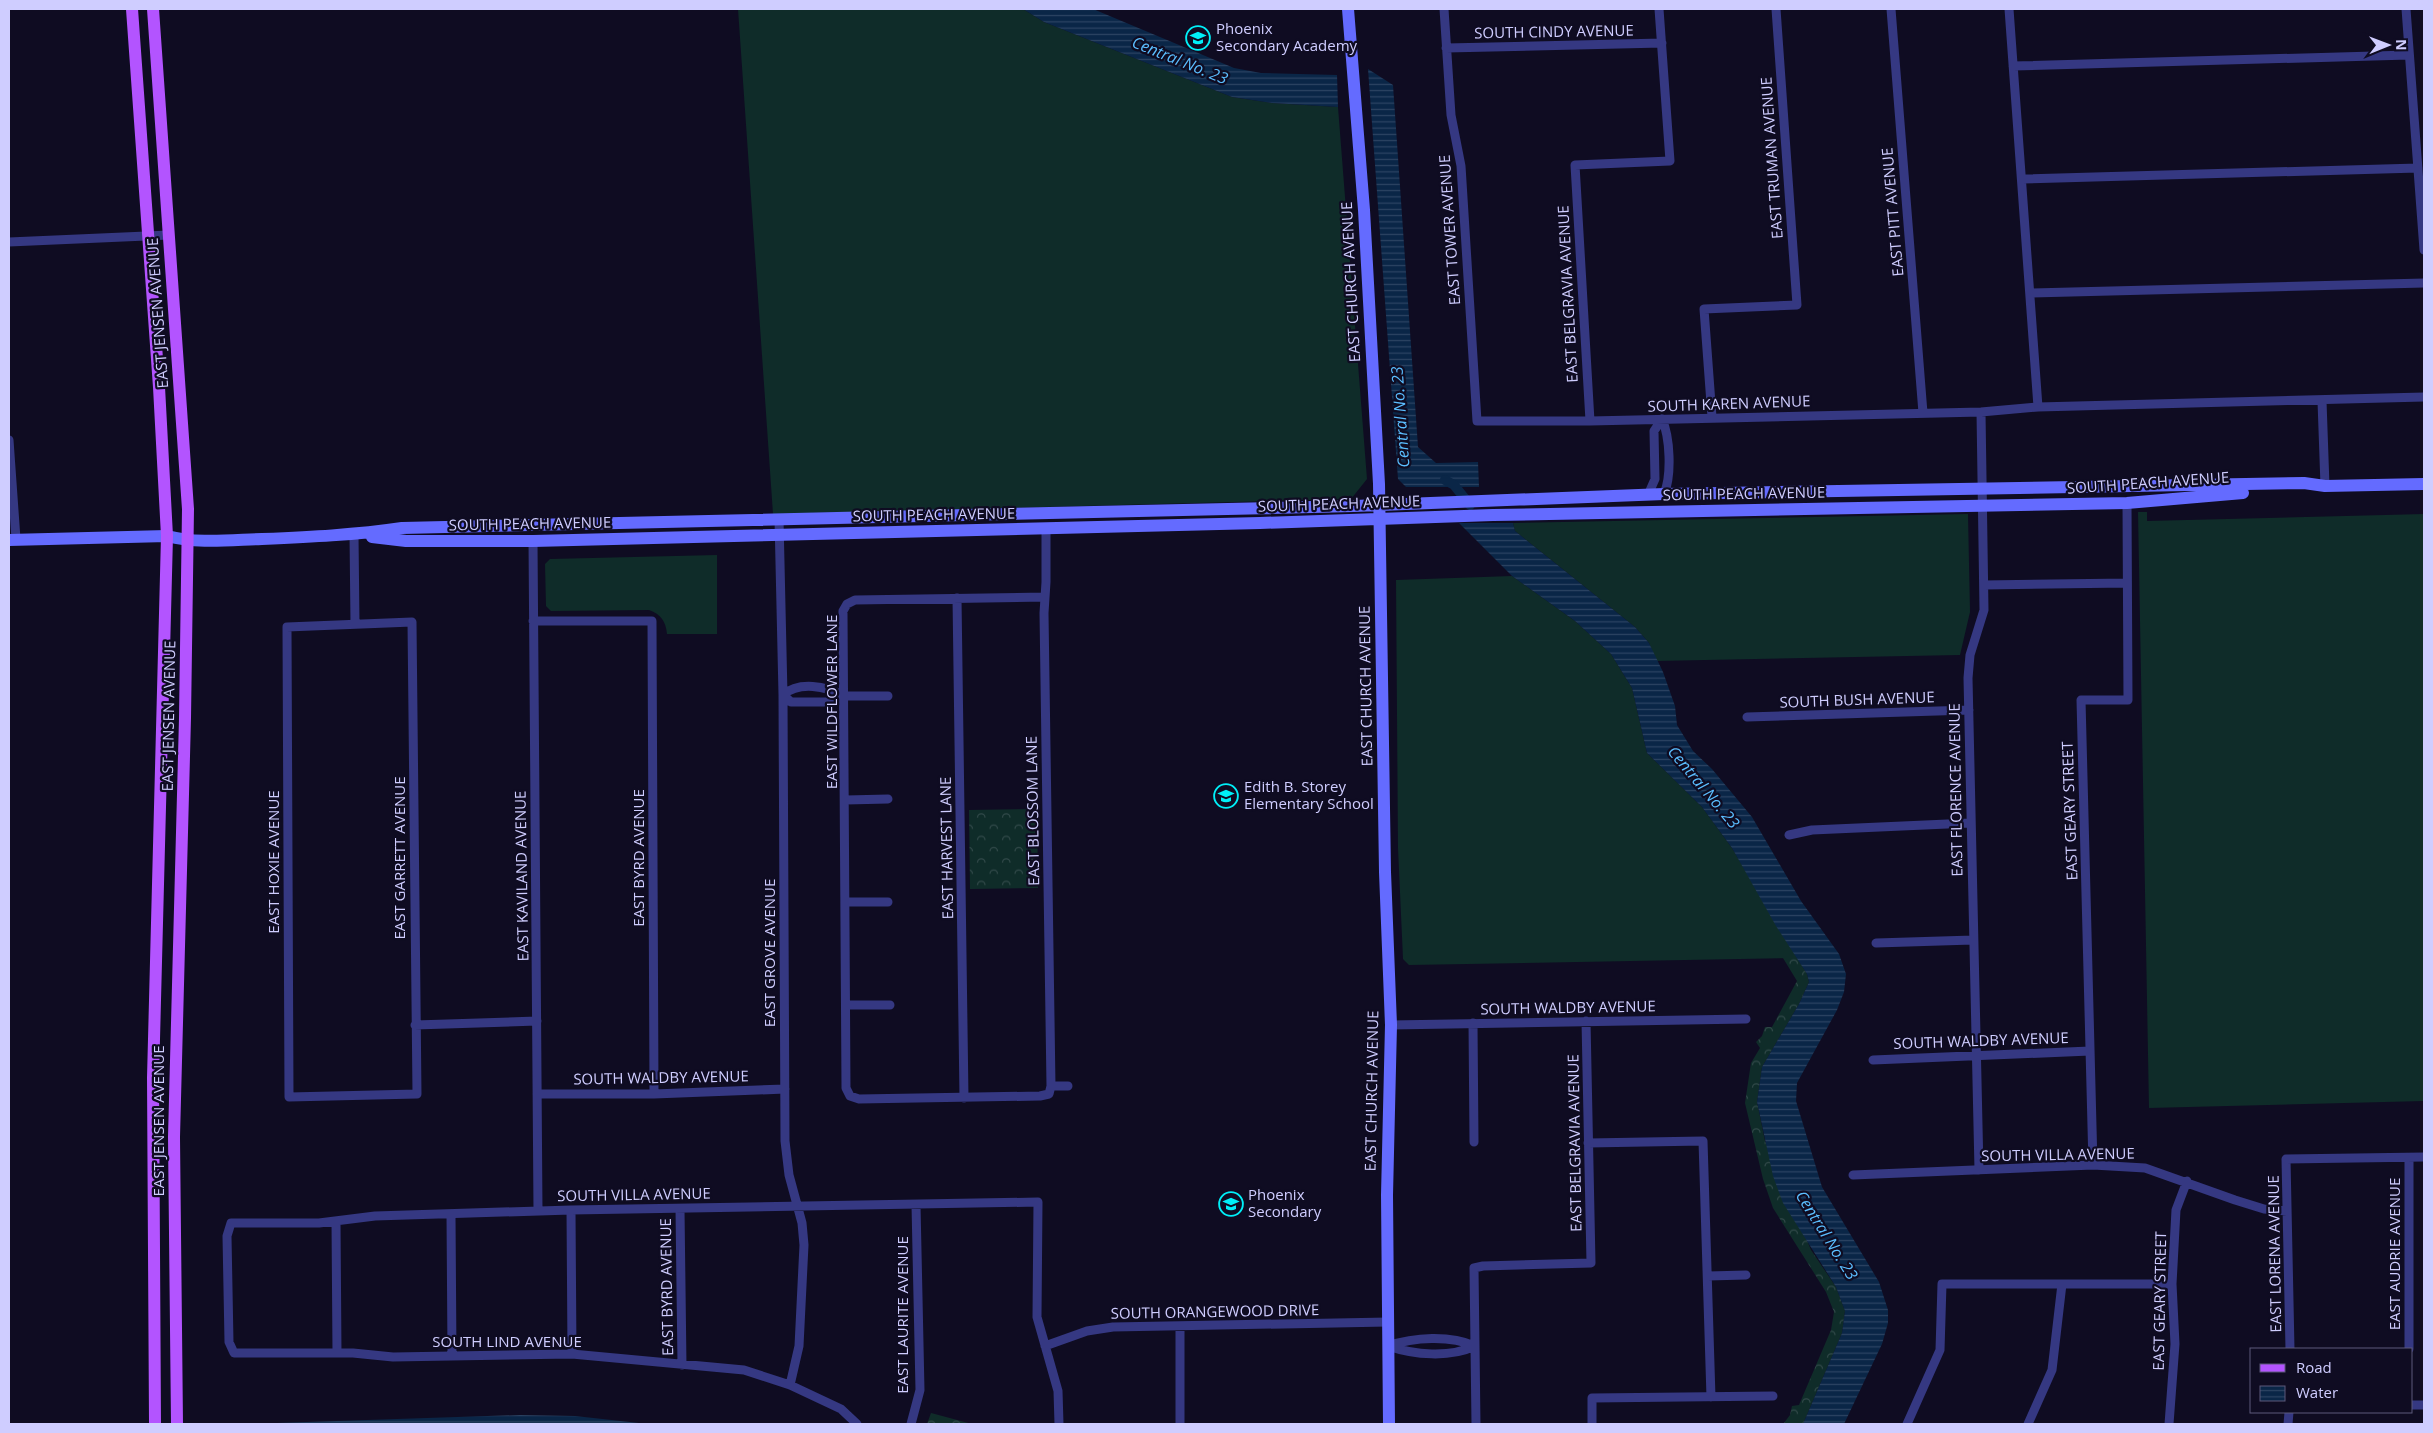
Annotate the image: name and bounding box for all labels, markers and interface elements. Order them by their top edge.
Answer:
place label: Phoenix Secondary Academy [1216,18,1358,55]
street label: SOUTH CINDY AVENUE [1474,20,1634,42]
north arrow [2363,20,2413,70]
school or university icon: Phoenix Secondary Academy [1185,25,1211,51]
water label: Central No. 23 [1129,31,1231,89]
text: N [2392,39,2411,51]
street label: EAST TRUMAN AVENUE [1755,76,1787,240]
street label: EAST PITT AVENUE [1876,147,1908,277]
street label: EAST TOWER AVENUE [1434,154,1464,306]
street label: EAST CHURCH AVENUE [1336,201,1364,363]
street label: EAST BELGRAVIA AVENUE [1552,205,1582,383]
street label: EAST JENSEN AVENUE [142,237,172,389]
water label: Central No. 23 [1385,365,1415,468]
street label: SOUTH KAREN AVENUE [1647,390,1811,416]
street label: SOUTH PEACH AVENUE [2066,466,2230,498]
street label: SOUTH PEACH AVENUE [1663,482,1825,504]
street label: SOUTH PEACH AVENUE [1257,490,1421,516]
street label: SOUTH PEACH AVENUE [853,503,1015,525]
street label: SOUTH PEACH AVENUE [449,512,611,534]
street label: EAST CHURCH AVENUE [1354,606,1376,767]
street label: EAST WILDFLOWER LANE [821,615,841,789]
street label: EAST JENSEN AVENUE [157,640,179,792]
street label: SOUTH BUSH AVENUE [1779,686,1935,712]
street label: EAST FLORENCE AVENUE [1943,703,1967,877]
street label: EAST BLOSSOM LANE [1021,736,1043,886]
street label: EAST GEARY STREET [2057,740,2081,881]
water label: Central No. 23 [1663,741,1745,833]
street label: EAST GARRETT AVENUE [389,776,409,940]
place label: Edith B. Storey Elementary School [1244,776,1374,813]
street label: EAST HARVEST LANE [935,777,957,919]
school or university icon: Edith B. Storey Elementary School [1213,783,1239,809]
street label: EAST BYRD AVENUE [628,789,648,927]
street label: EAST HOXIE AVENUE [263,790,283,934]
street label: EAST KAVILAND AVENUE [510,790,532,962]
street label: EAST GROVE AVENUE [759,879,779,1027]
street label: SOUTH WALDBY AVENUE [1480,995,1656,1019]
street label: EAST CHURCH AVENUE [1360,1010,1382,1171]
street label: SOUTH WALDBY AVENUE [1893,1027,2069,1053]
street label: EAST JENSEN AVENUE [148,1046,168,1196]
street label: EAST BELGRAVIA AVENUE [1562,1054,1586,1232]
street label: SOUTH WALDBY AVENUE [573,1065,749,1089]
street label: SOUTH VILLA AVENUE [1981,1143,2135,1165]
street label: EAST LORENA AVENUE [2263,1175,2285,1333]
street label: EAST AUDRIE AVENUE [2384,1178,2404,1330]
street label: SOUTH VILLA AVENUE [557,1183,711,1205]
place label: Phoenix Secondary [1248,1184,1322,1221]
water label: Central No. 23 [1791,1186,1863,1284]
school or university icon: Phoenix Secondary [1218,1191,1244,1217]
street label: EAST BYRD AVENUE [655,1218,677,1356]
street label: EAST GEARY STREET [2148,1231,2170,1371]
street label: EAST LAURITE AVENUE [892,1236,912,1394]
street label: SOUTH ORANGEWOOD DRIVE [1111,1299,1319,1323]
street label: SOUTH LIND AVENUE [432,1331,582,1351]
legend [2250,1348,2413,1413]
text: Road [2296,1357,2332,1377]
text: Water [2296,1382,2338,1402]

